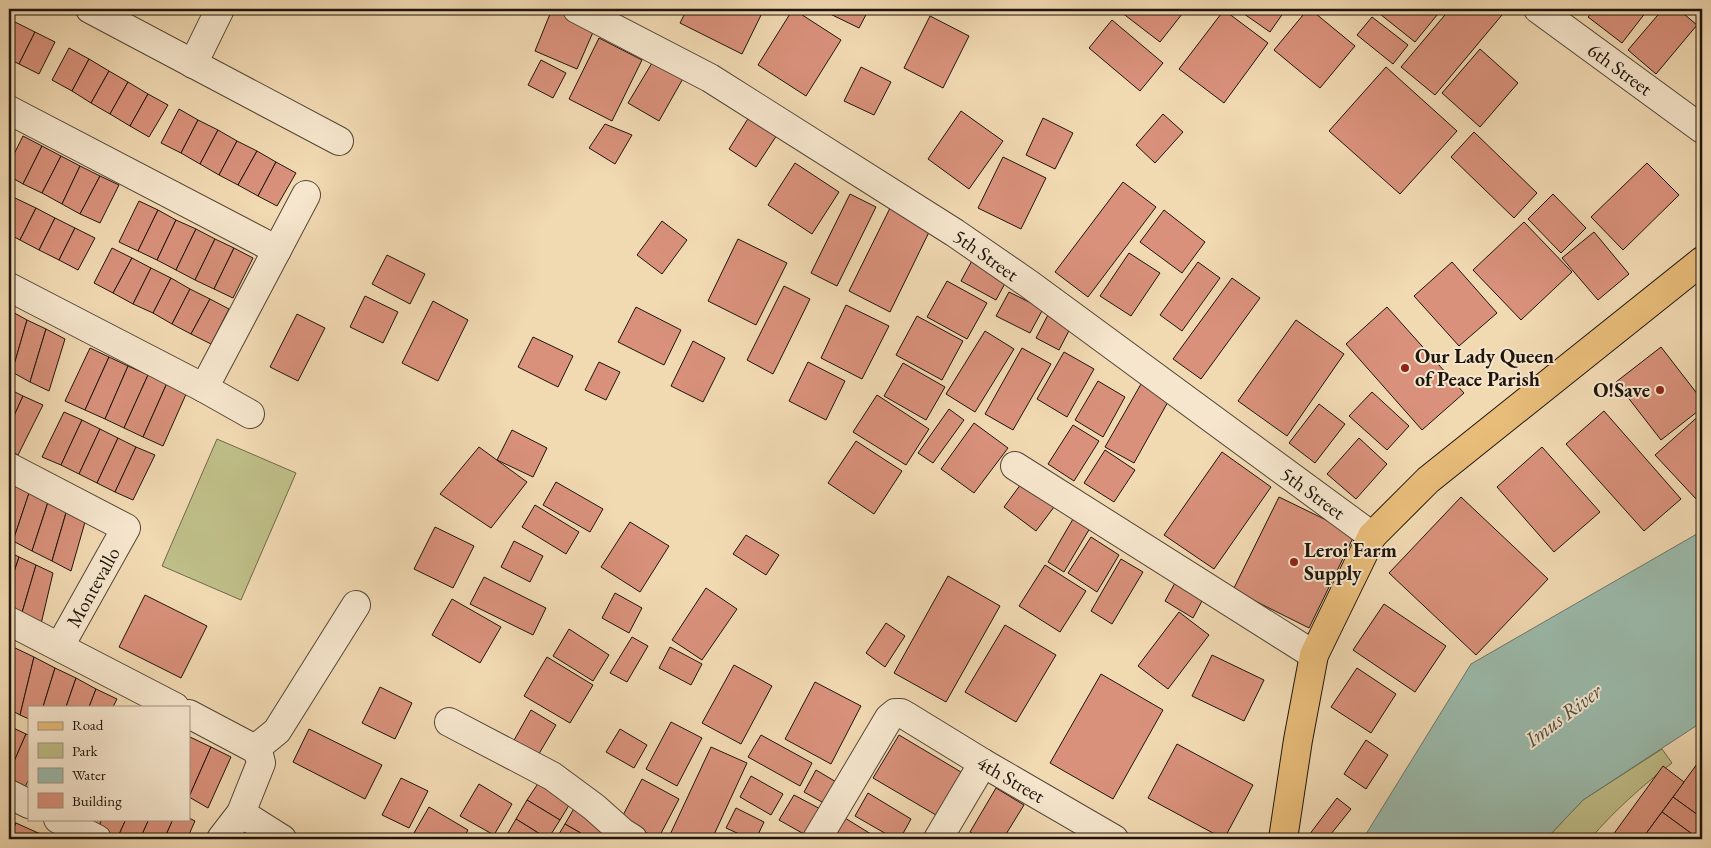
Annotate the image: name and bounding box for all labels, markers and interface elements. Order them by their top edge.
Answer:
street label: 6th Street [1582,37,1658,102]
street label: 5th Street [948,223,1024,287]
place label: Our Lady Queen of Peace Parish [1415,343,1554,392]
marker: Our Lady Queen of Peace Parish [1399,362,1411,374]
place label: O!Save [1593,377,1650,403]
marker: O!Save [1654,384,1666,396]
street label: 5th Street [1275,461,1351,526]
place label: Leroi Farm Supply [1304,537,1397,586]
street label: Montevallo [60,542,126,632]
marker: Leroi Farm Supply [1288,556,1300,568]
water label: Imus River [1518,677,1608,753]
legend [28,706,190,820]
text: Road [72,715,104,734]
text: Park [72,741,99,760]
street label: 4th Street [972,749,1050,809]
text: Water [72,765,106,784]
text: Building [72,791,122,810]

